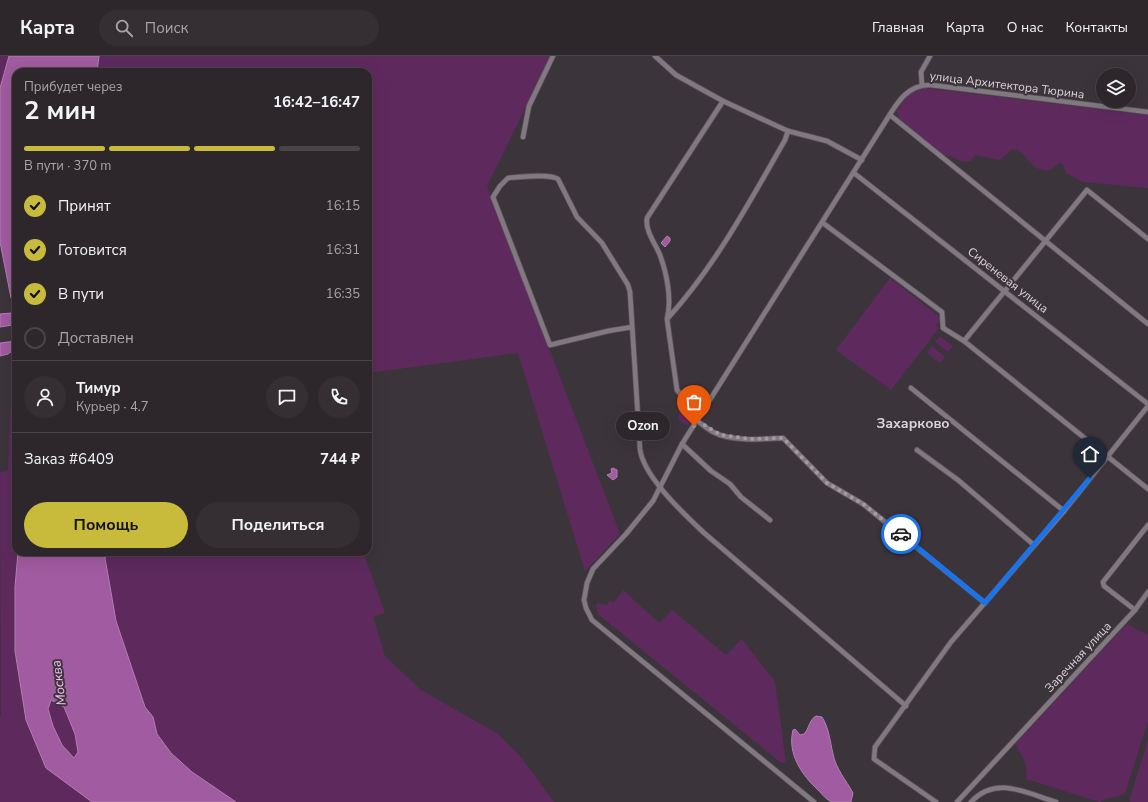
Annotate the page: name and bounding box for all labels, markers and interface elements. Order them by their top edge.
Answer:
search box [99,10,379,46]
text: Карта [20,15,75,41]
icon: search [113,17,135,39]
text: Поиск [145,18,188,38]
text: Главная [872,18,924,37]
text: Карта [946,18,985,37]
text: О нас [1007,18,1043,37]
text: Контакты [1065,18,1128,37]
street label: улица Архитектора Тюрина [929,68,1085,102]
map controls [1096,68,1136,108]
button: layers [1096,68,1136,108]
text: Прибудет через [24,78,122,96]
text: 16:42–16:47 [273,92,360,112]
text: 2 мин [24,93,96,128]
text: В пути · 370 m [24,157,111,175]
icon: check [24,195,46,217]
text: Принят [58,196,111,216]
text: 16:15 [326,197,360,215]
icon: check [24,239,46,261]
text: Готовится [58,240,127,260]
text: 16:31 [326,241,360,259]
street label: Сиреневая улица [964,243,1052,317]
icon: check [24,283,46,305]
text: В пути [58,284,104,304]
text: 16:35 [326,285,360,303]
text: Доставлен [58,328,134,348]
button: person [24,376,66,418]
button: chat [266,376,308,418]
button: phone [318,376,360,418]
text: Тимур [76,378,121,398]
pin [677,385,711,426]
icon: bag [683,391,705,413]
text: Курьер · 4.7 [76,398,149,416]
callout: Ozon [616,412,670,440]
district label: Захарково [876,414,950,433]
text: Ozon [627,417,659,435]
pin [1073,437,1107,478]
icon: home [1079,443,1101,465]
text: Заказ #6409 [24,449,114,469]
text: 744 ₽ [320,449,360,469]
button: Помощь [24,502,188,548]
button: Поделиться [196,502,360,548]
courier [881,514,921,554]
icon: car [890,523,912,545]
street label: Заречная улица [1041,618,1115,696]
water label: Москва [47,659,71,707]

